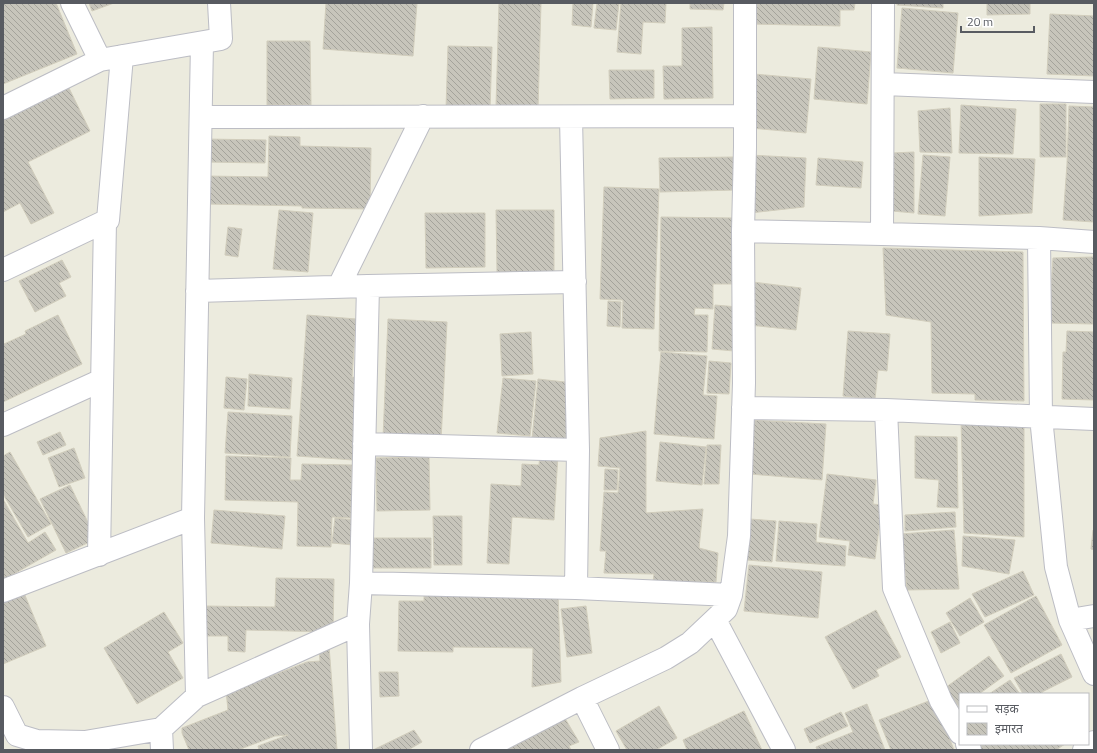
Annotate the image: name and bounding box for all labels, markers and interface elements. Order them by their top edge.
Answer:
scale bar [961,8,1034,34]
text: 20 m [967,12,993,31]
legend [959,693,1089,745]
text: सड़क [995,699,1020,718]
text: इमारत [995,719,1024,738]

